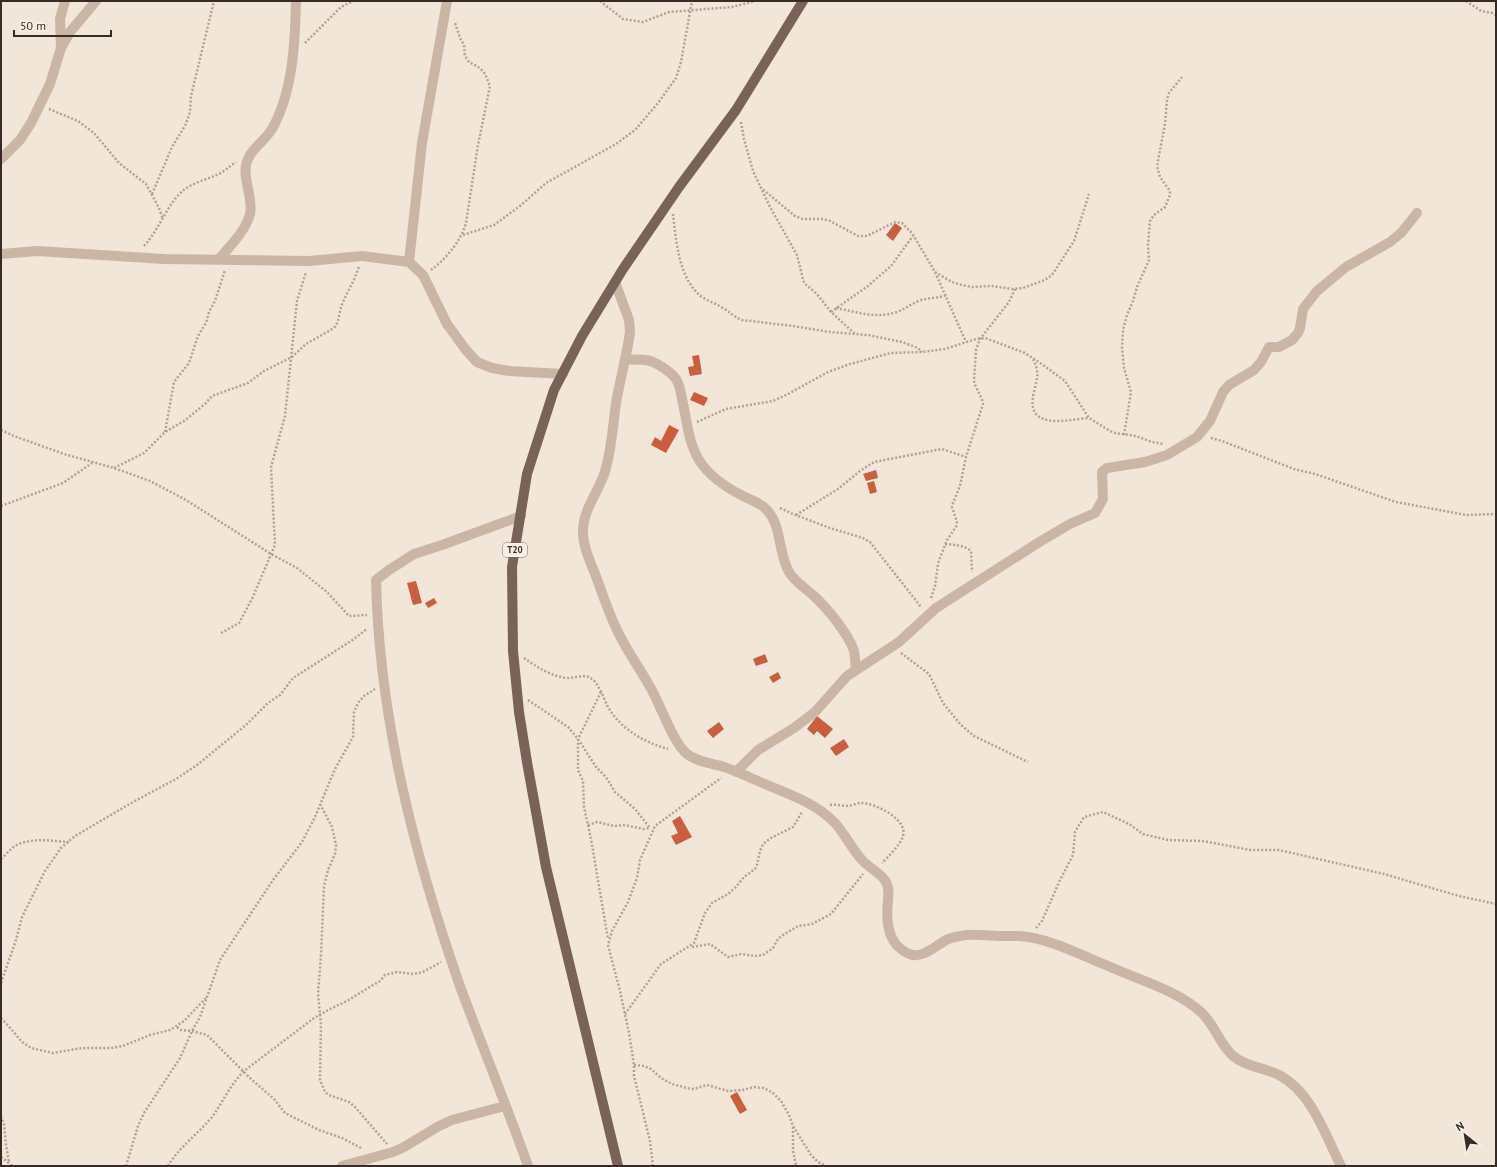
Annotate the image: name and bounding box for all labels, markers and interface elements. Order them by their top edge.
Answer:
scale bar [14,12,111,38]
text: 50 m [20,18,46,33]
road number: T20 [503,543,527,557]
north arrow [1445,1115,1485,1155]
text: N [1453,1118,1467,1134]

